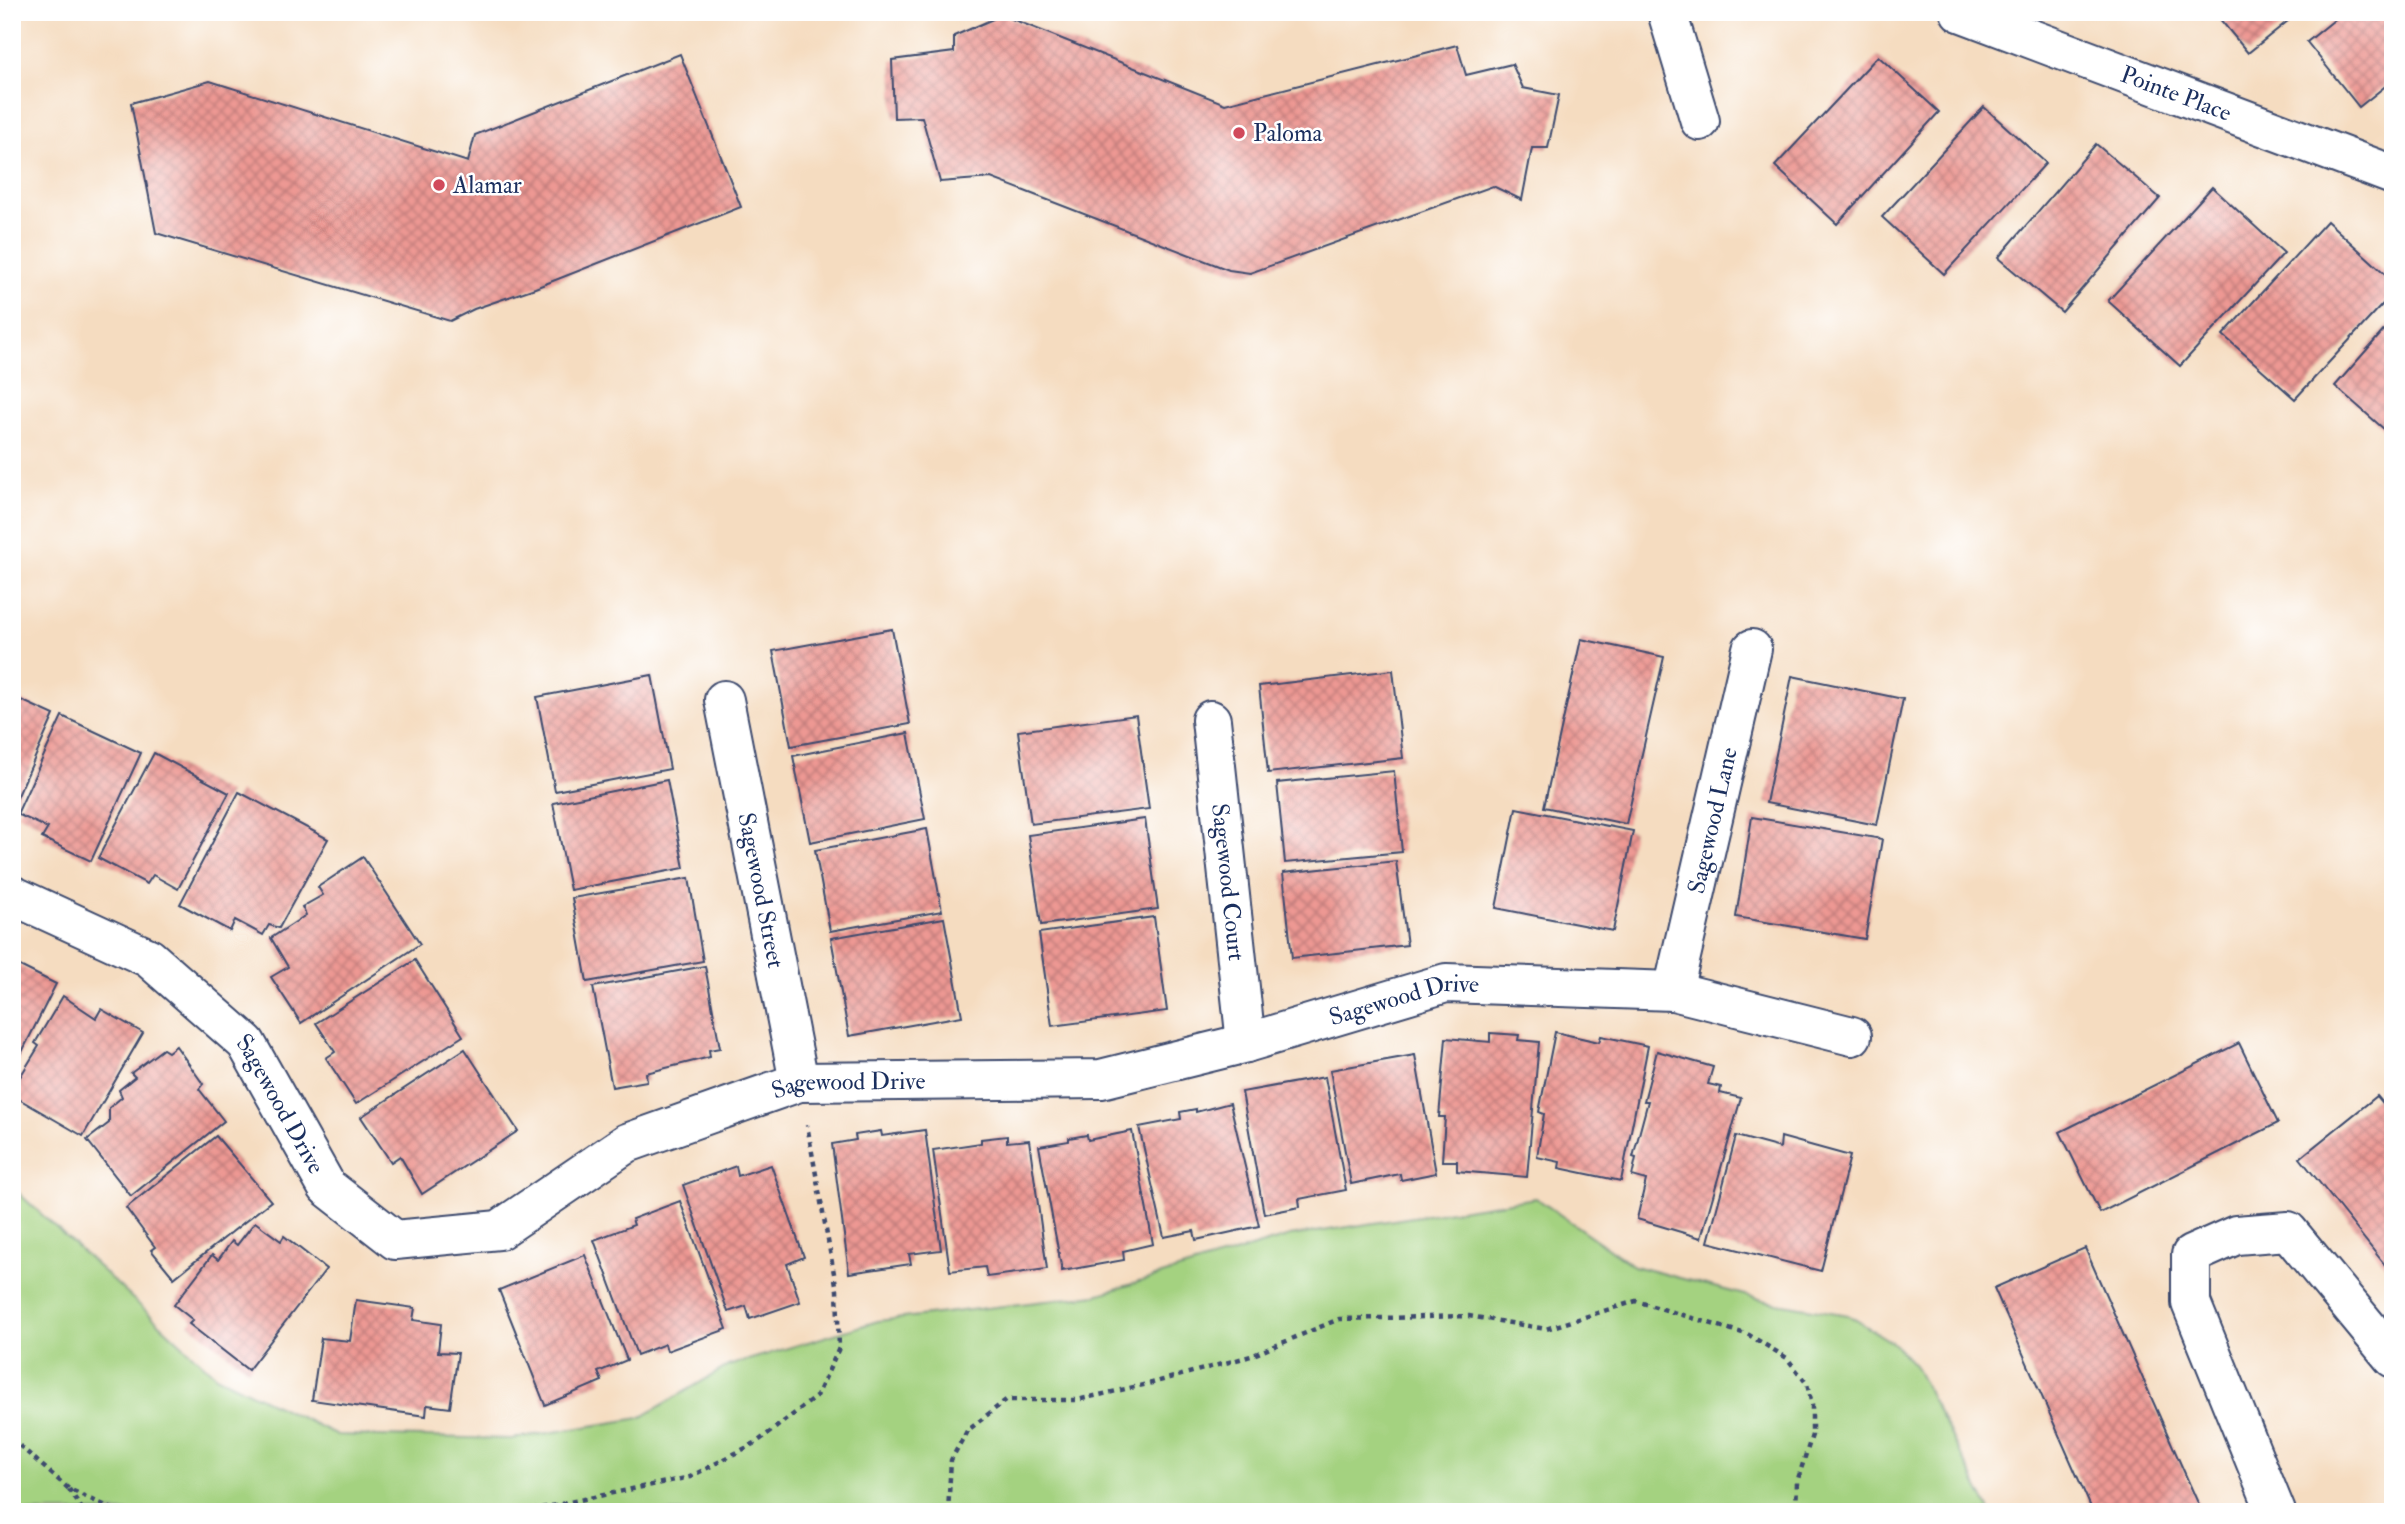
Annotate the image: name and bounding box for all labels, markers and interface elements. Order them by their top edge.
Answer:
street label: Pointe Place [2116,58,2236,128]
place label: Paloma [1253,118,1324,149]
marker: Paloma [1231,125,1247,141]
place label: Alamar [452,170,522,201]
marker: Alamar [431,177,447,193]
street label: Sagewood Lane [1680,744,1744,897]
street label: Sagewood Court [1205,802,1253,962]
street label: Sagewood Street [731,810,792,971]
street label: Sagewood Drive [1325,967,1480,1033]
street label: Sagewood Drive [230,1027,332,1179]
street label: Sagewood Drive [767,1065,926,1106]

